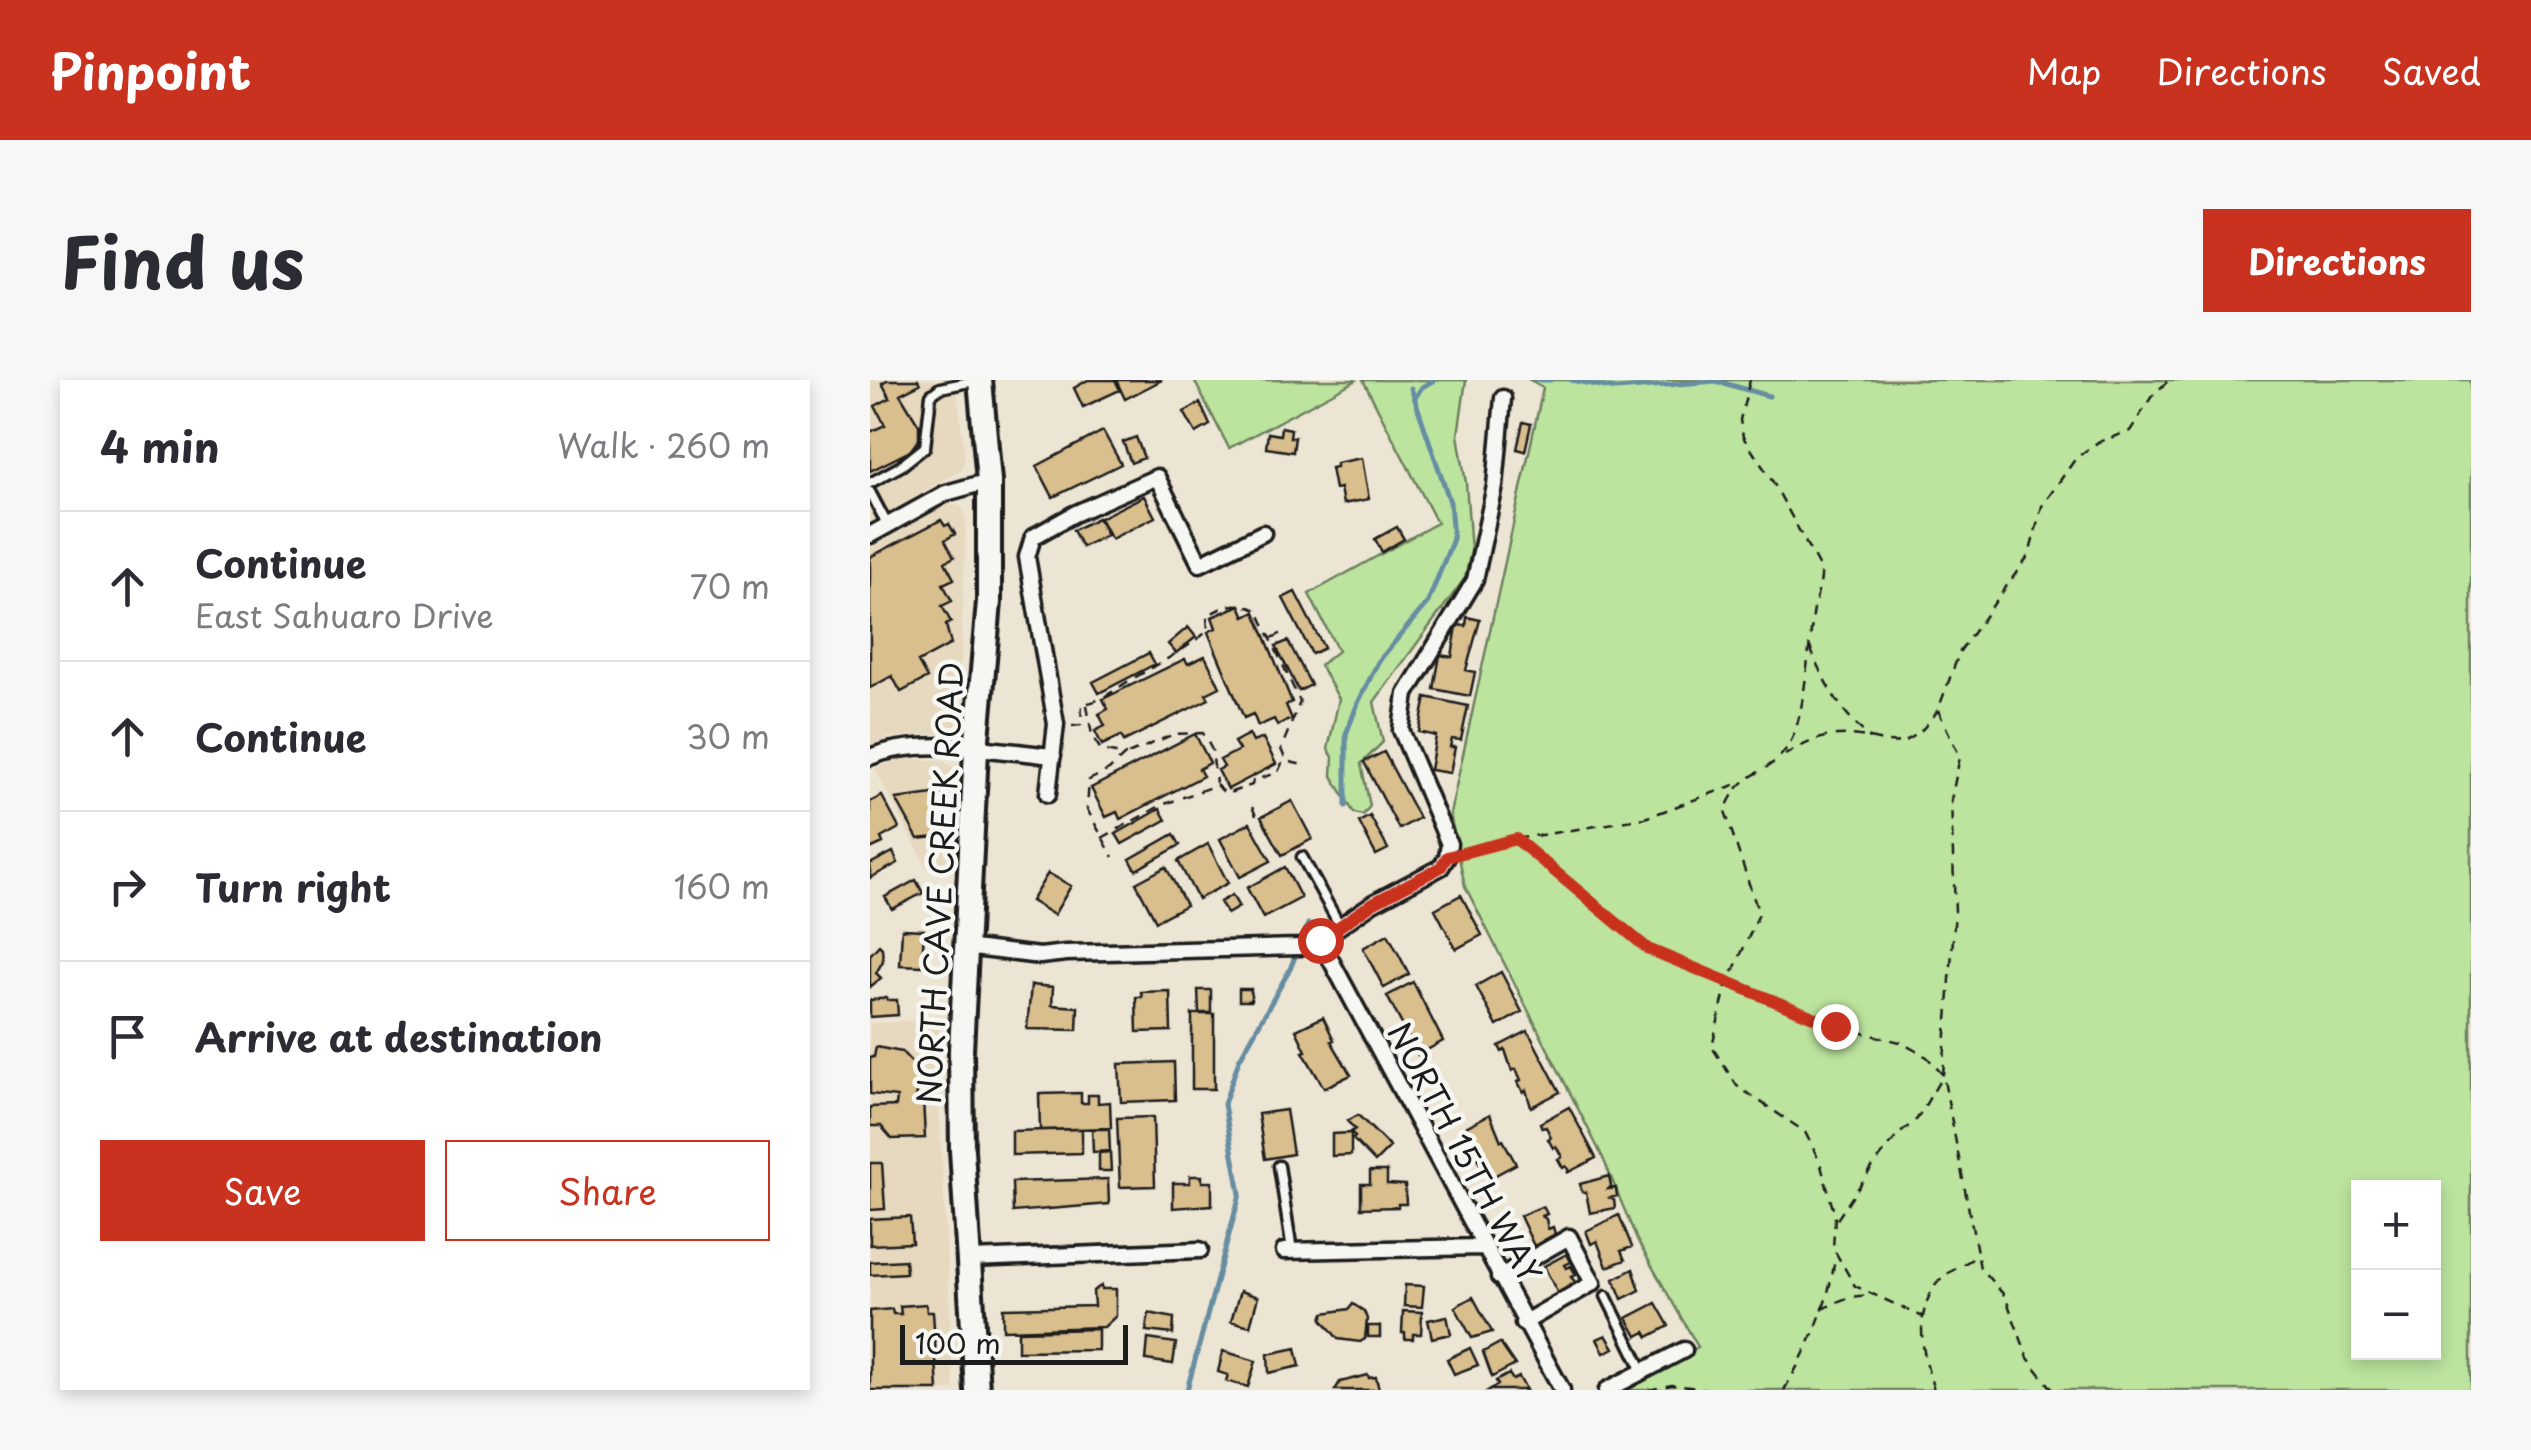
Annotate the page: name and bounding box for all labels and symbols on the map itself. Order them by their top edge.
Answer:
street label: NORTH CAVE CREEK ROAD [903,661,975,1105]
route start [1298,918,1344,964]
route end [1813,1004,1859,1050]
street label: NORTH 15TH WAY [1377,1013,1555,1291]
scale bar [900,1320,1128,1364]

